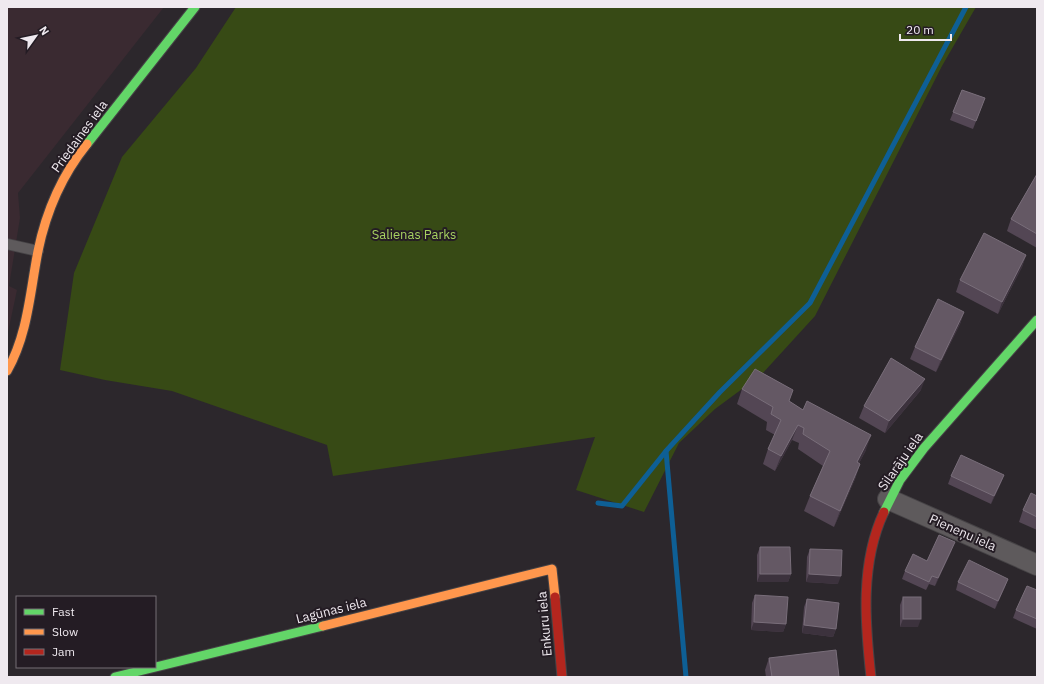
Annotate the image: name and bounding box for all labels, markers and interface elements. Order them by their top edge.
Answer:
north arrow [16,16,56,56]
scale bar [900,16,951,42]
text: 20 m [906,22,934,37]
text: N [36,23,52,38]
street label: Priedaines iela [47,97,111,176]
park label: Salienas Parks [372,226,456,243]
street label: Silarāju iela [874,429,927,494]
street label: Pieneņu iela [927,510,999,555]
street label: Enkuru iela [533,591,556,657]
street label: Lagūnas iela [294,593,368,627]
legend [16,596,156,668]
text: Fast [52,604,75,619]
text: Slow [52,624,78,639]
text: Jam [52,644,75,659]

